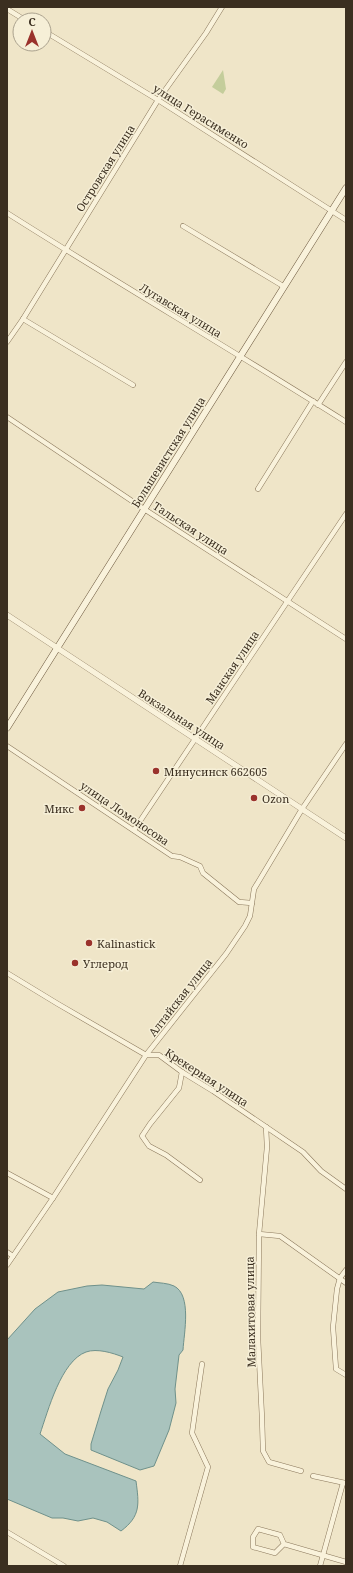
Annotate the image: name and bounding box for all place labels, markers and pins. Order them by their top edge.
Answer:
place label: Минусинск 662605 [164,764,267,779]
marker: Минусинск 662605 [151,766,161,776]
place label: Ozon [262,791,289,806]
marker: Ozon [249,793,259,803]
place label: Микс [44,801,75,816]
marker: Микс [77,803,87,813]
place label: Kalinastick [97,936,156,951]
marker: Kalinastick [84,938,94,948]
place label: Углерод [83,956,128,971]
marker: Углерод [70,958,80,968]

